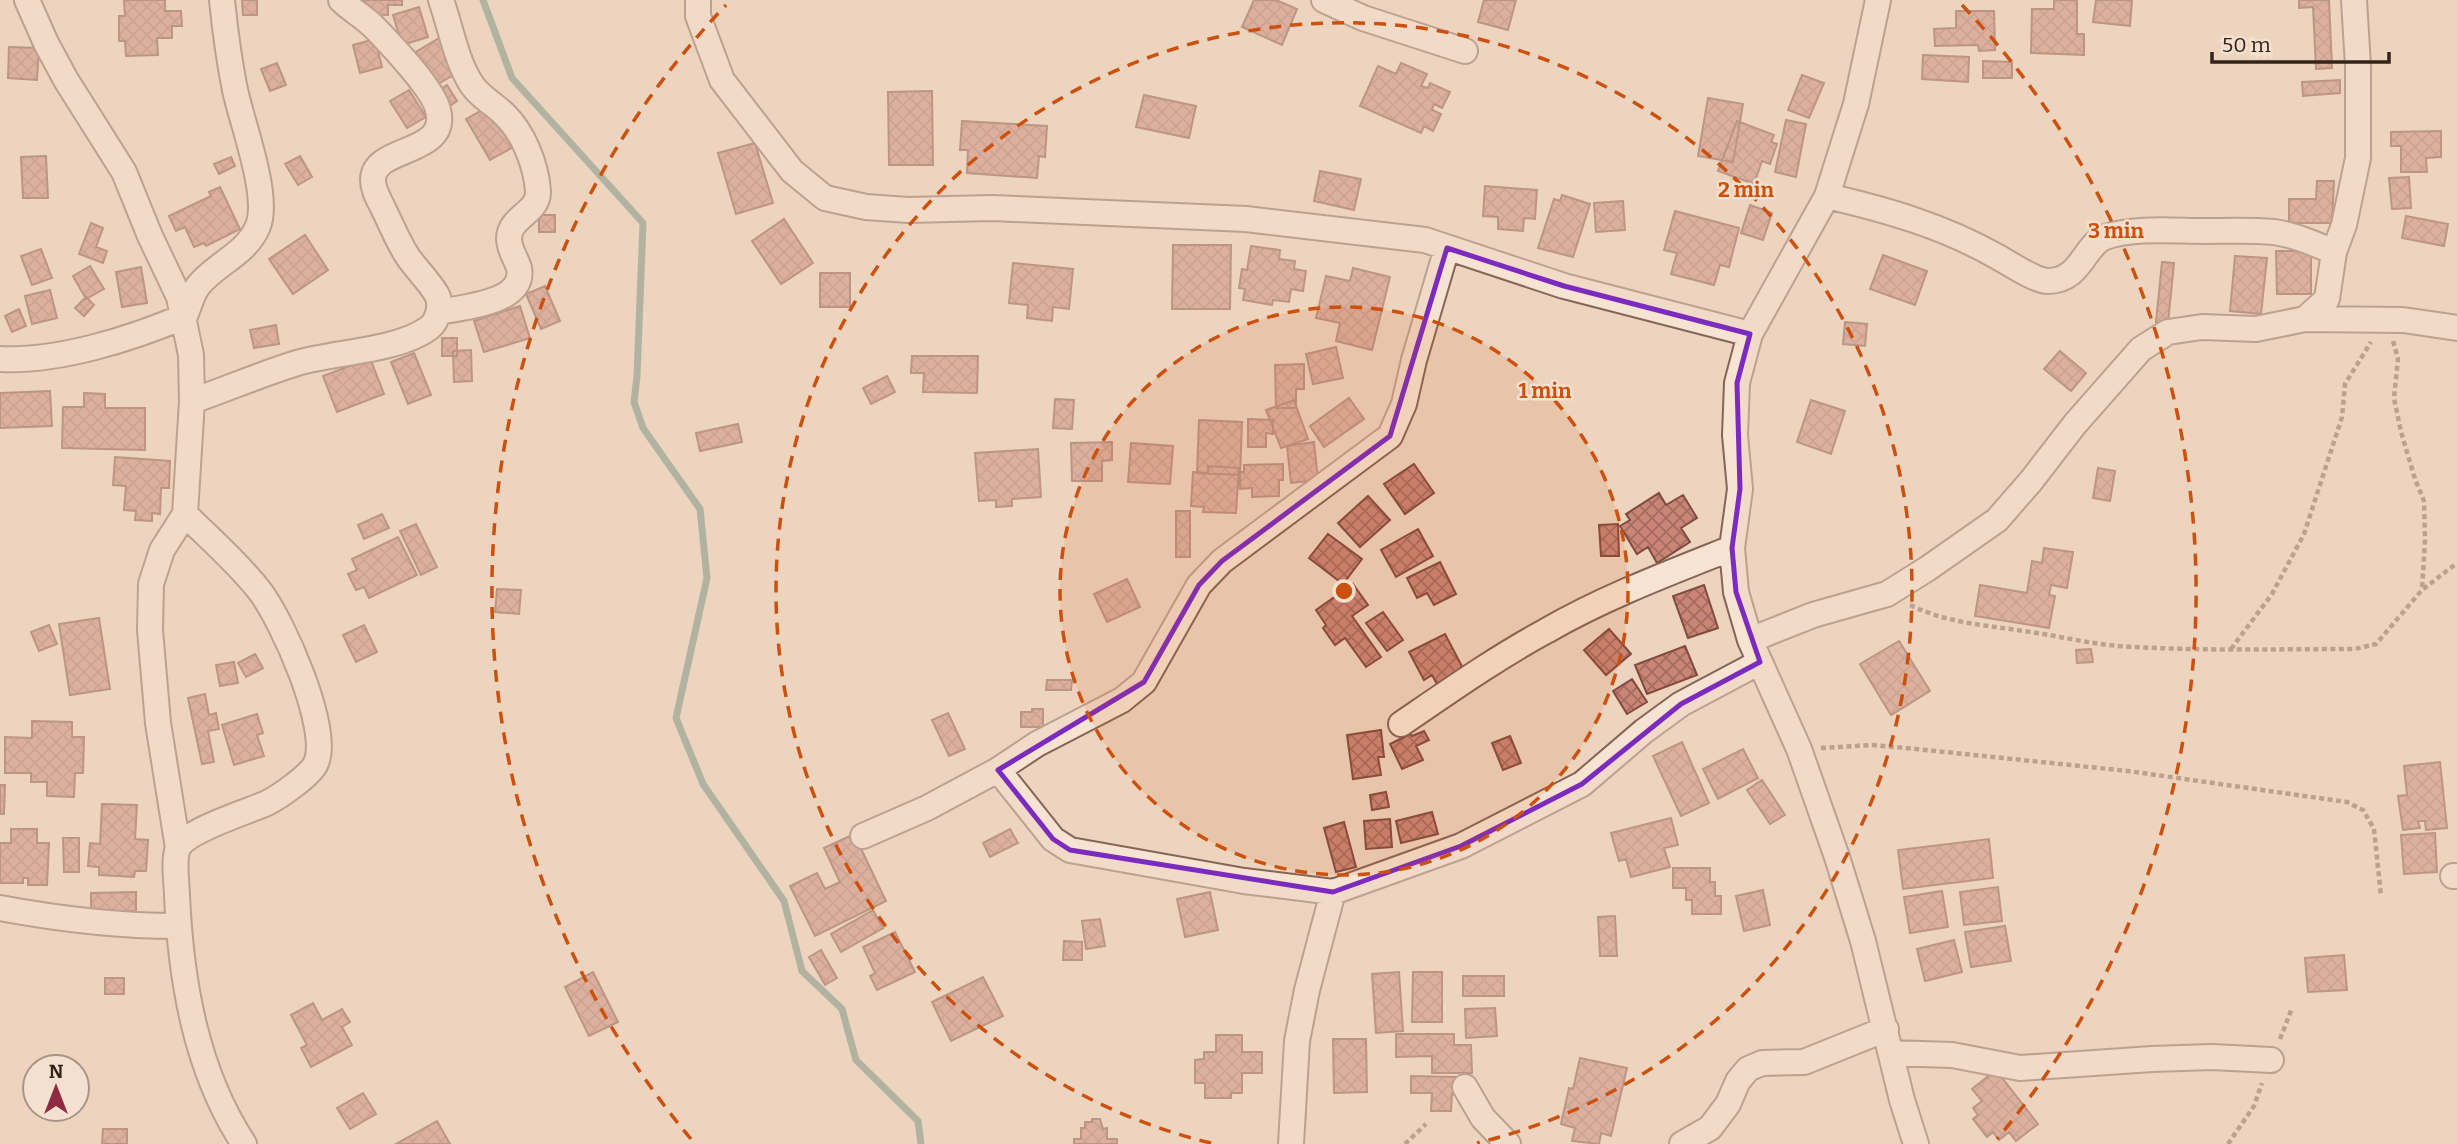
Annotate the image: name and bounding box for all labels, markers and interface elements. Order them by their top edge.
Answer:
scale bar [2212,21,2389,65]
text: 50 m [2222,32,2271,58]
text: 2 min [1718,177,1774,203]
text: 3 min [2088,218,2145,244]
text: 1 min [1518,378,1572,404]
centre of rings [1332,579,1356,603]
north arrow [21,1053,91,1123]
text: N [49,1060,64,1083]

